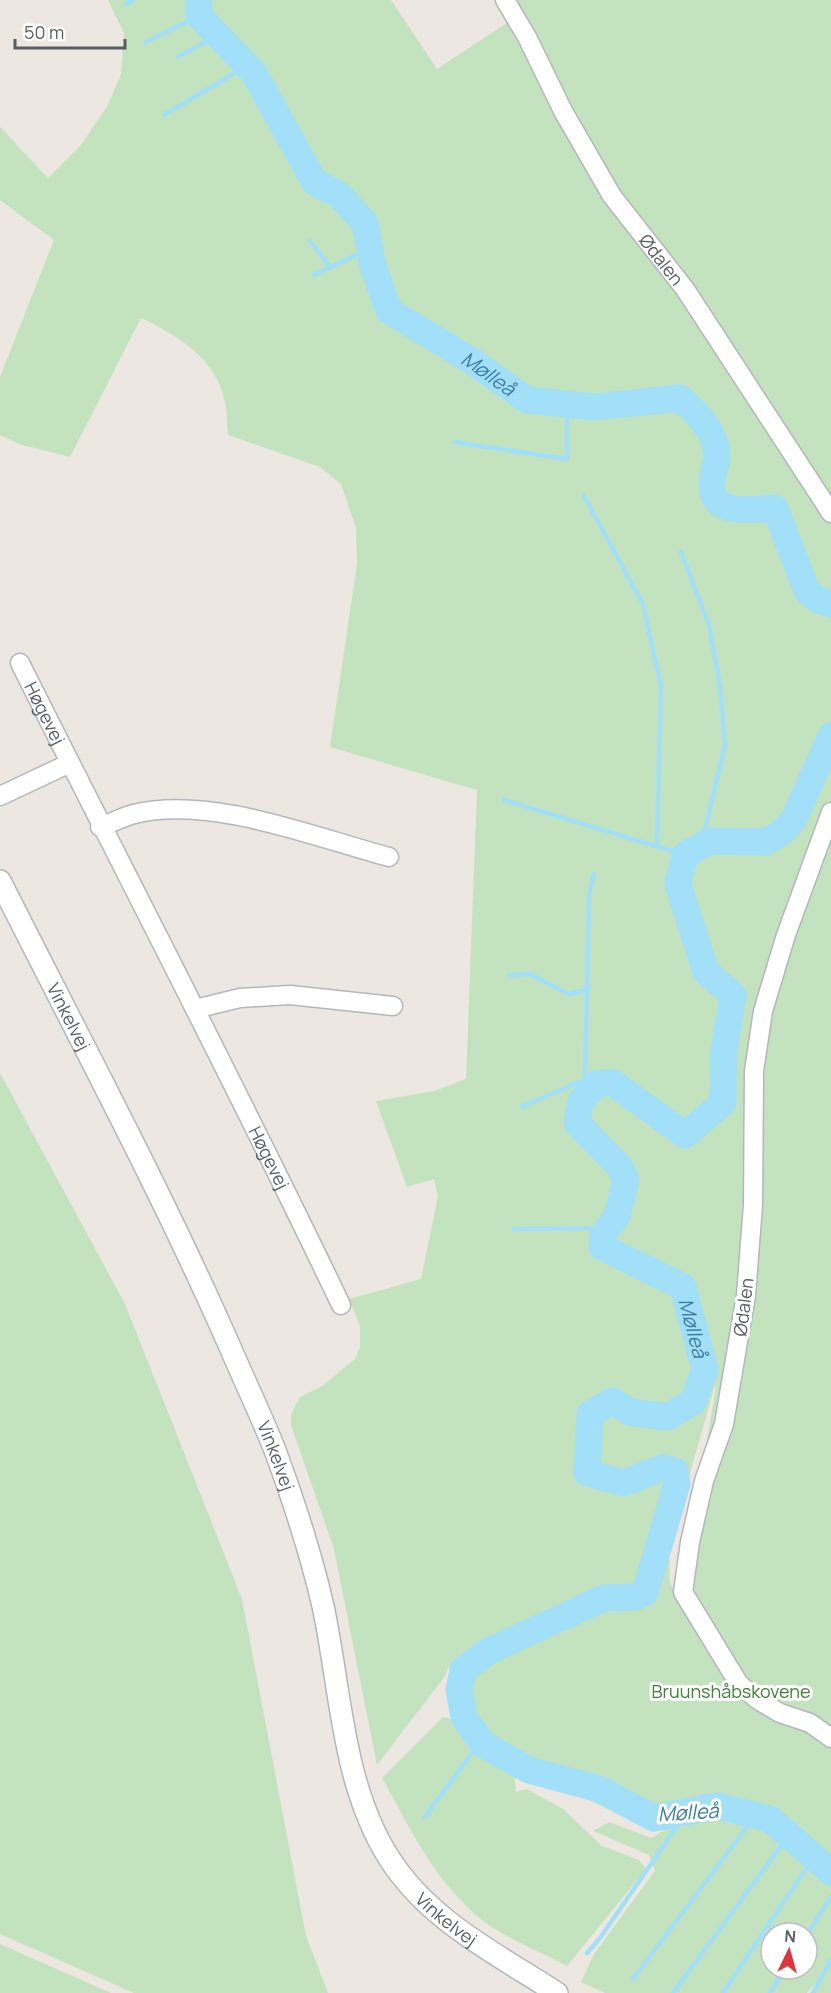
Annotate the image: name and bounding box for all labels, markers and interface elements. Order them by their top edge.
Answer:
scale bar [15,12,124,50]
text: 50 m [24,20,64,44]
street label: Ødalen [634,229,689,290]
water label: Mølleå [457,344,522,402]
street label: Høgevej [19,677,71,749]
street label: Vinkelvej [42,979,96,1054]
street label: Høgevej [244,1122,295,1193]
street label: Ødalen [728,1276,758,1338]
water label: Mølleå [673,1295,715,1361]
street label: Vinkelvej [252,1417,300,1494]
park label: Bruunshåbskovene [652,1679,810,1703]
water label: Mølleå [657,1796,720,1828]
street label: Vinkelvej [410,1887,482,1951]
north arrow [759,1921,819,1981]
text: N [784,1925,797,1948]

